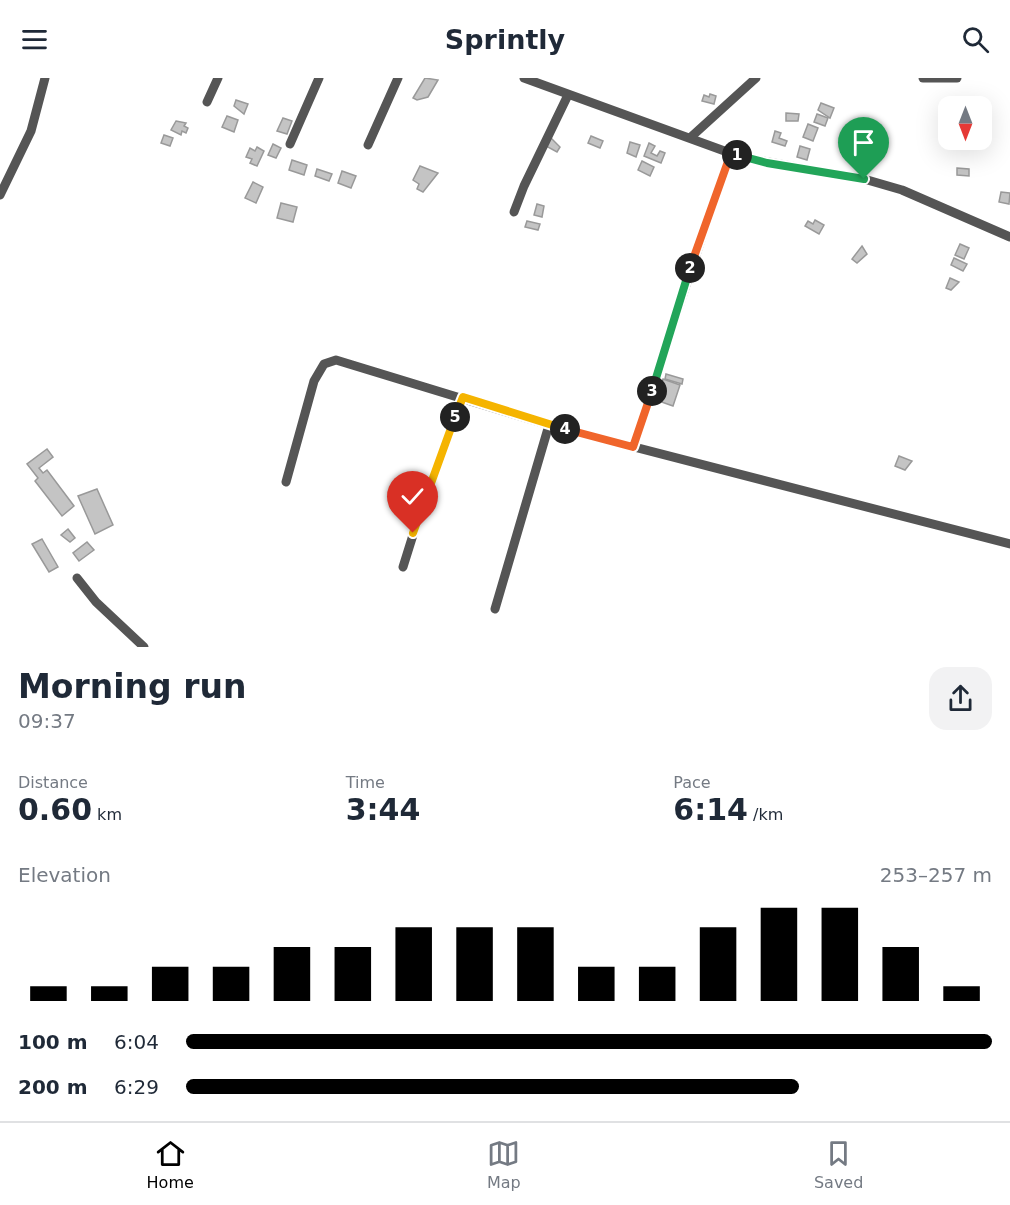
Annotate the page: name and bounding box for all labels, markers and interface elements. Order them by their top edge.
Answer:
icon: menu [18,23,51,56]
icon: search [959,23,992,56]
text: Sprintly [445,24,565,55]
north arrow [938,96,992,150]
map controls [938,96,992,150]
pin [838,117,889,179]
icon: arrive [847,126,880,159]
pin: 1 [722,140,752,170]
text: 1 [731,145,743,164]
pin: 2 [675,253,705,283]
text: 2 [684,258,696,277]
pin: 3 [637,376,667,406]
text: 3 [646,381,658,400]
pin: 5 [440,402,470,432]
text: 5 [449,407,461,426]
pin: 4 [550,414,580,444]
text: 4 [559,419,571,438]
pin [387,471,438,533]
icon: check [396,480,429,513]
text: Morning run [18,667,246,706]
button: share [929,667,992,730]
text: 09:37 [18,709,76,733]
text: Distance [18,773,88,792]
text: Time [346,773,385,792]
text: Pace [673,773,711,792]
text: 0.60 [18,792,92,827]
text: 3:44 [346,792,420,827]
text: 6:14 [673,792,748,827]
text: km [92,805,122,824]
text: /km [748,805,783,824]
text: Elevation [18,863,111,887]
text: 253–257 m [880,863,992,887]
text: 100 m [18,1030,88,1054]
text: 6:04 [114,1030,159,1054]
text: 200 m [18,1075,88,1099]
text: 6:29 [114,1075,159,1099]
tab: Home [147,1137,194,1192]
tab: Map [487,1137,521,1192]
tab: Saved [814,1137,863,1192]

